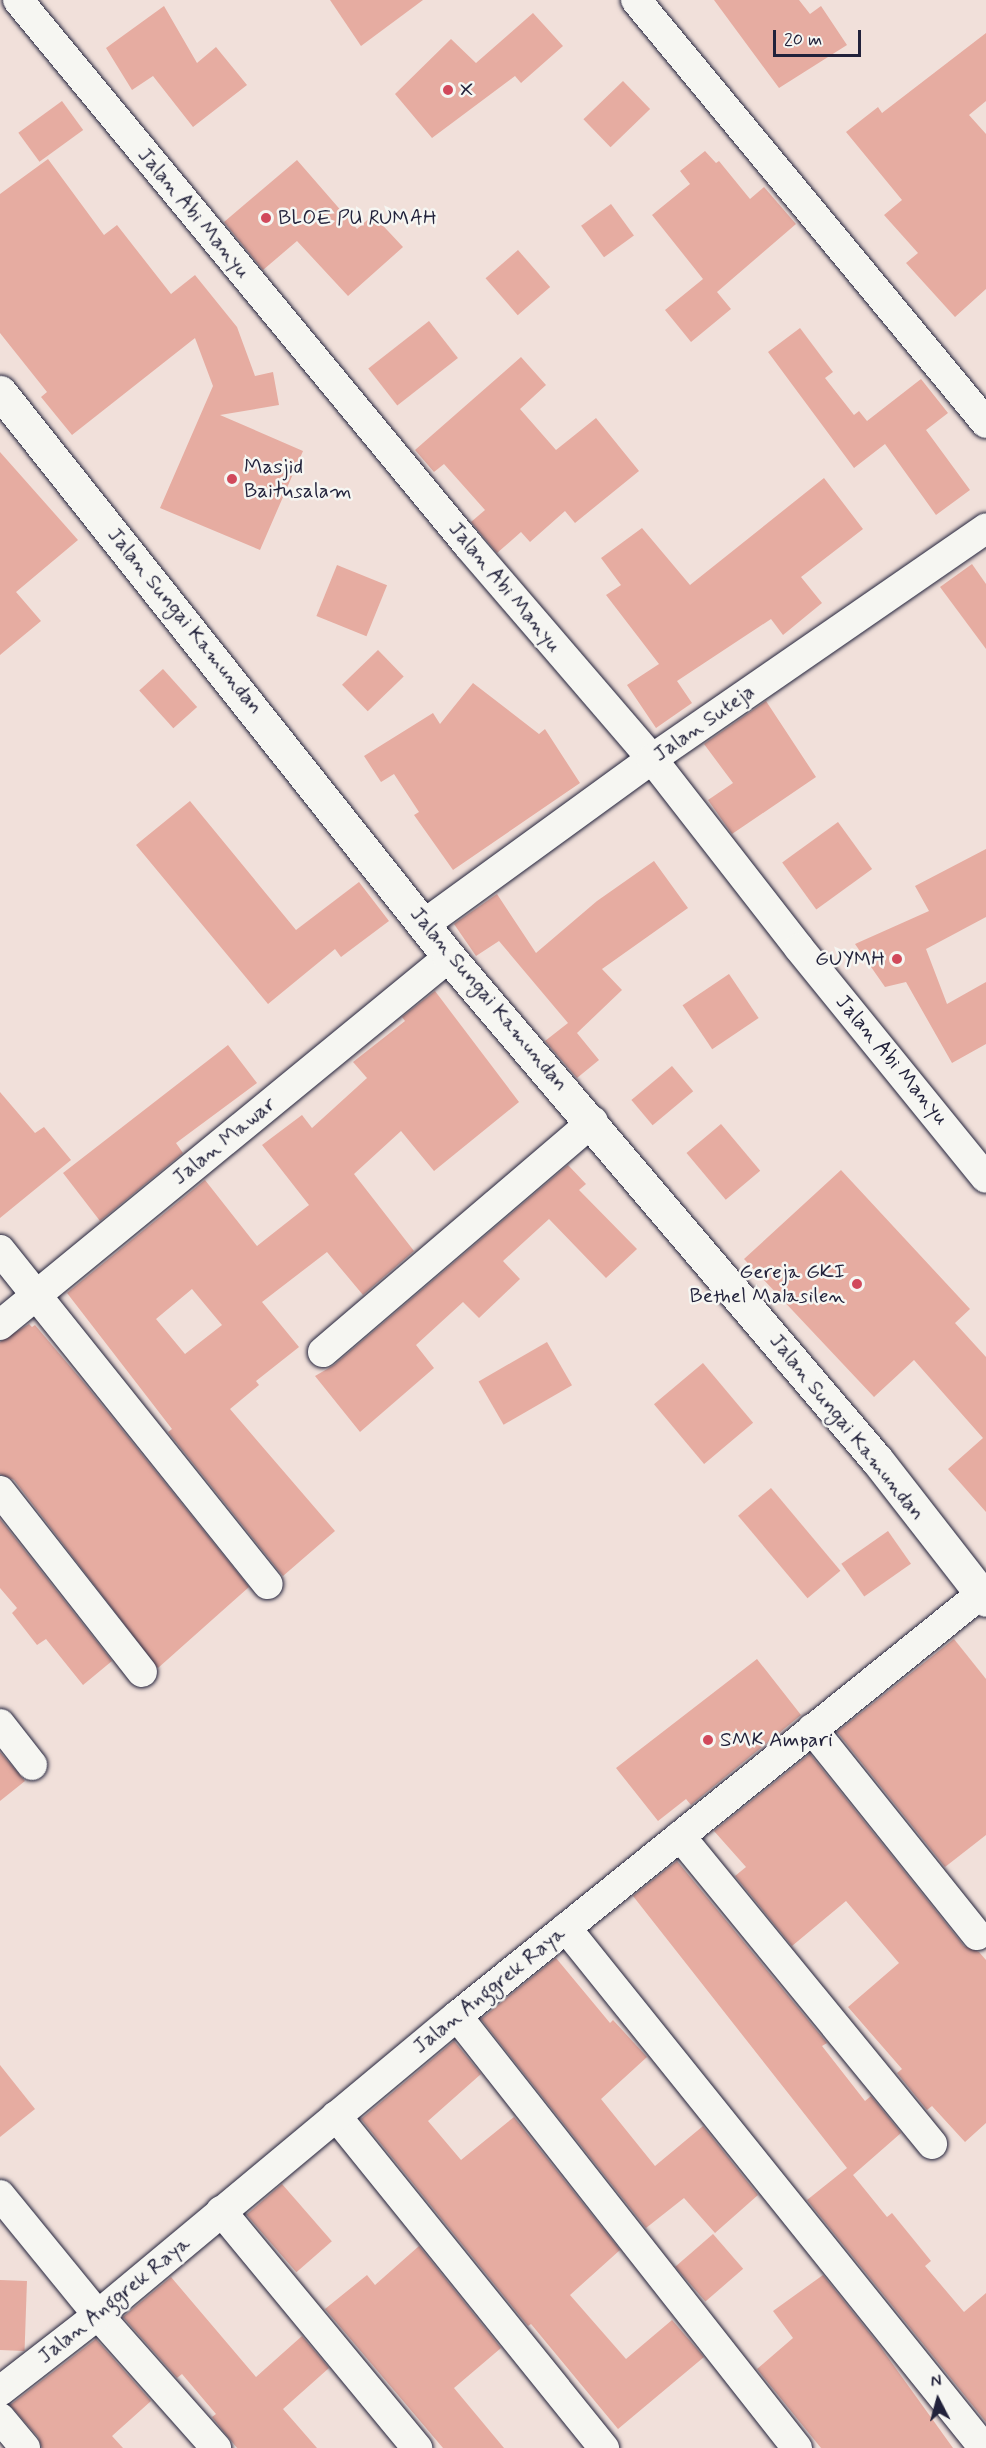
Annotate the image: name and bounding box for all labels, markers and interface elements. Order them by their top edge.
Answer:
scale bar [776,18,864,56]
text: 20 m [784,28,822,52]
place label: X [460,77,473,103]
marker: X [441,83,455,97]
street label: Jalan Abi Manyu [135,146,253,280]
place label: BLOE PU RUMAH [278,205,441,231]
marker: BLOE PU RUMAH [259,211,273,225]
place label: Masjid Baitusalam [244,454,352,504]
marker: Masjid Baitusalam [225,472,239,486]
street label: Jalan Abi Manyu [446,520,564,654]
street label: Jalan Sungai Kamundan [103,524,267,718]
street label: Jalan Suteja [649,679,759,767]
street label: Jalan Sungai Kamundan [406,903,572,1095]
place label: GUYMH [815,946,885,972]
marker: GUYMH [890,952,904,966]
street label: Jalan Abi Manyu [833,993,951,1127]
street label: Jalan Mawar [168,1092,280,1190]
place label: Gereja GKI Bethel Malasilen [697,1259,845,1309]
marker: Gereja GKI Bethel Malasilen [850,1277,864,1291]
street label: Jalan Sungai Kamundan [765,1330,929,1524]
place label: SMK Ampari [720,1727,833,1753]
marker: SMK Ampari [701,1733,715,1747]
street label: Jalan Anggrek Raya [409,1922,569,2058]
street label: Jalan Anggrek Raya [34,2232,194,2368]
north arrow [908,2370,968,2430]
text: N [930,2371,942,2393]

